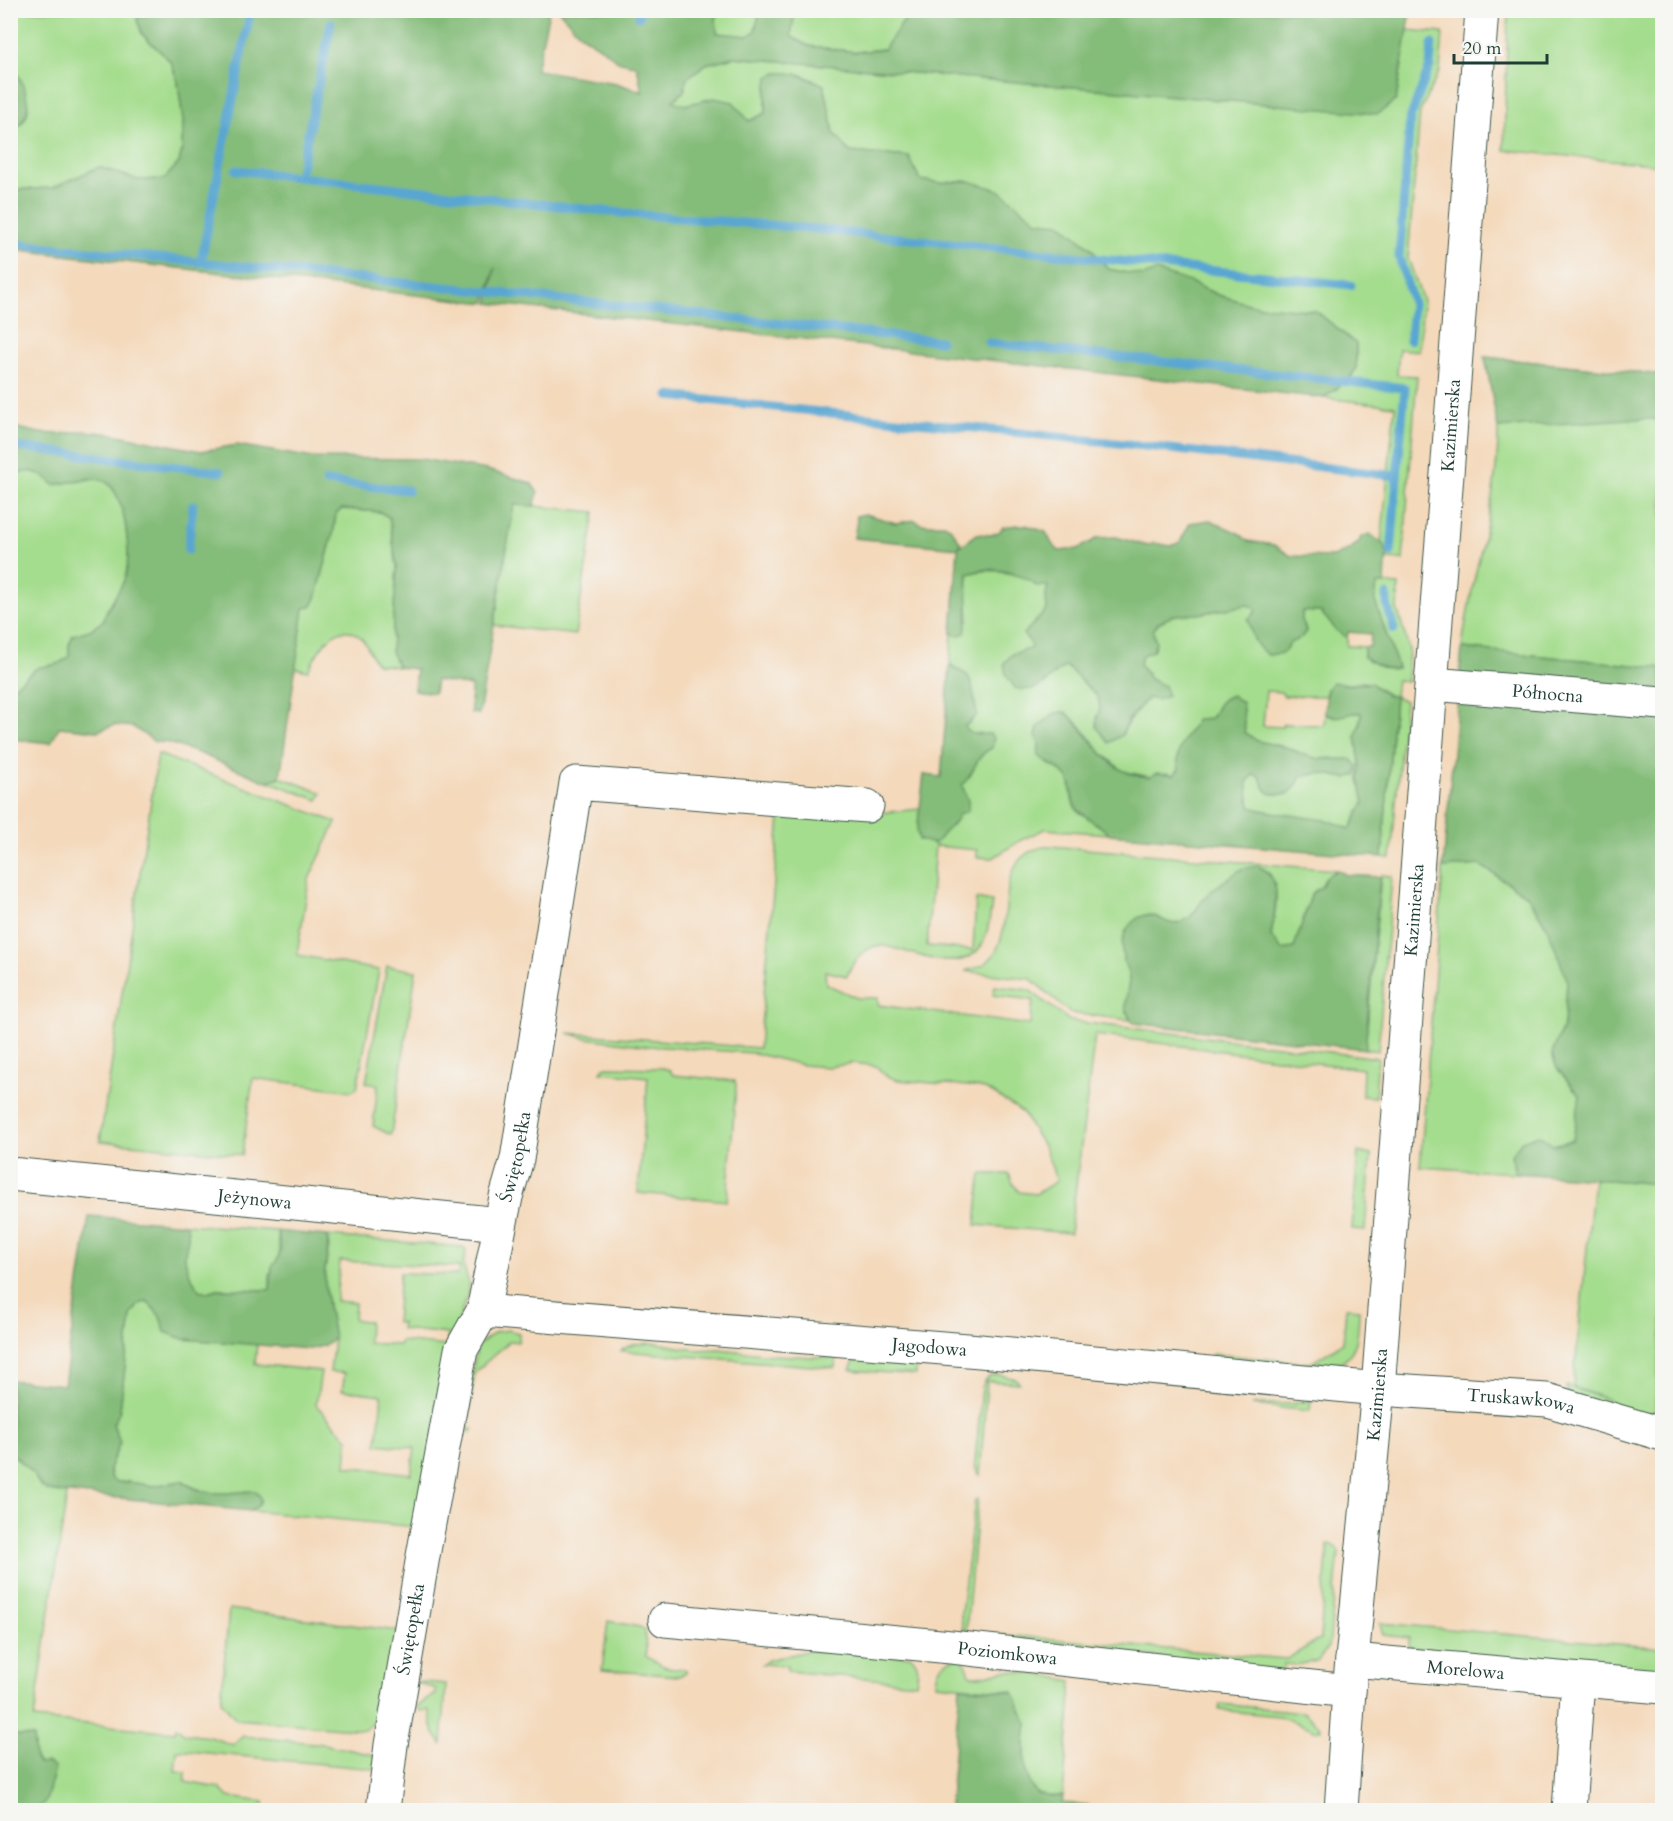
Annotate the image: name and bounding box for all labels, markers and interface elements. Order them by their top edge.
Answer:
scale bar [1454,27,1547,65]
text: 20 m [1463,36,1502,61]
street label: Kazimierska [1435,378,1467,473]
street label: Północna [1511,678,1585,709]
street label: Kazimierska [1398,863,1430,957]
street label: Świętopełka [493,1110,537,1204]
street label: Jeżynowa [214,1182,293,1215]
street label: Jagodowa [888,1331,968,1362]
street label: Kazimierska [1361,1347,1394,1442]
street label: Truskawkowa [1466,1382,1578,1420]
street label: Świętopełka [391,1581,431,1677]
street label: Poziomkowa [956,1635,1059,1671]
street label: Morelowa [1426,1654,1506,1686]

